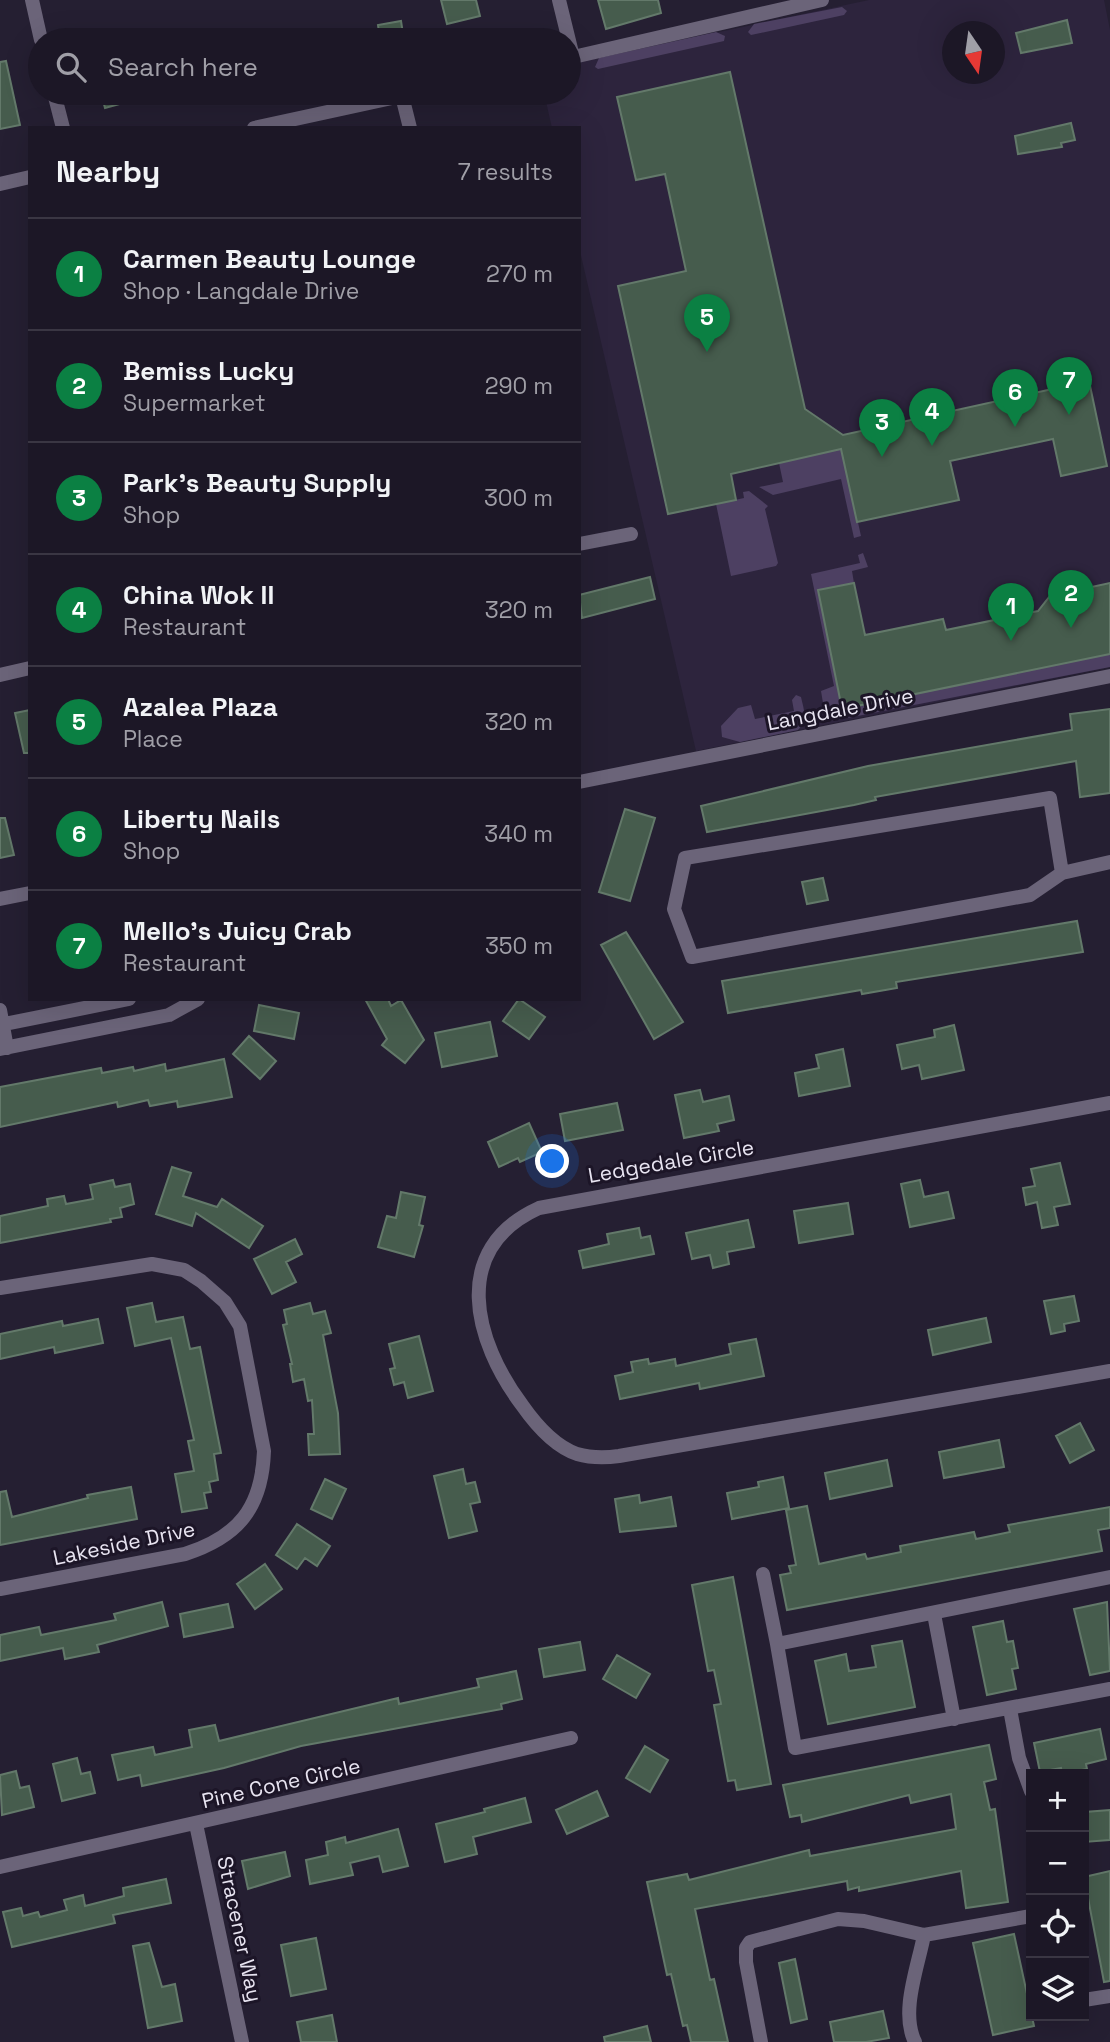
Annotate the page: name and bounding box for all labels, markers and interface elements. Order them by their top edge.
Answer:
north arrow [942,21,1005,84]
search box [28,28,581,105]
icon: search [52,48,90,86]
text: Search here [108,50,258,84]
text: Nearby [56,152,160,191]
text: 7 results [458,157,553,187]
text: Carmen Beauty Lounge [123,242,416,276]
text: 1 [74,259,84,289]
text: 270 m [486,259,553,289]
text: Shop · Langdale Drive [123,276,359,306]
pin: 5 [684,294,730,352]
text: Bemiss Lucky [123,354,294,388]
pin: 7 [1046,357,1092,415]
pin: 6 [992,369,1038,427]
text: 2 [72,371,86,401]
text: 290 m [485,371,553,401]
text: Supermarket [123,388,265,418]
pin: 4 [909,388,955,446]
pin: 3 [859,399,905,457]
text: Park's Beauty Supply [123,466,391,500]
text: 3 [72,483,86,513]
text: 300 m [484,483,553,513]
text: Shop [123,500,180,530]
pin: 2 [1048,570,1094,628]
text: China Wok II [123,578,274,612]
pin: 1 [988,583,1034,641]
text: 4 [72,595,86,625]
text: 320 m [485,595,553,625]
text: Restaurant [123,612,246,642]
street label: Langdale Drive [764,682,916,736]
text: Azalea Plaza [123,690,278,724]
text: 5 [72,707,86,737]
text: 320 m [485,707,553,737]
text: Place [123,724,183,754]
text: Liberty Nails [123,802,280,836]
text: 6 [72,819,86,849]
text: 340 m [484,819,553,849]
text: Shop [123,836,180,866]
text: Mello's Juicy Crab [123,914,352,948]
text: 7 [73,931,85,961]
text: 350 m [485,931,553,961]
text: Restaurant [123,948,246,978]
street label: Ledgedale Circle [586,1133,756,1189]
your location [535,1144,569,1178]
street label: Lakeside Drive [50,1515,198,1571]
street label: Pine Cone Circle [199,1752,363,1814]
map controls [1026,1769,1089,2021]
button: + [1026,1769,1089,1832]
button: − [1026,1832,1089,1895]
street label: Stracener Way [211,1854,269,2004]
button: locate [1026,1895,1089,1958]
button: layers [1026,1958,1089,2021]

